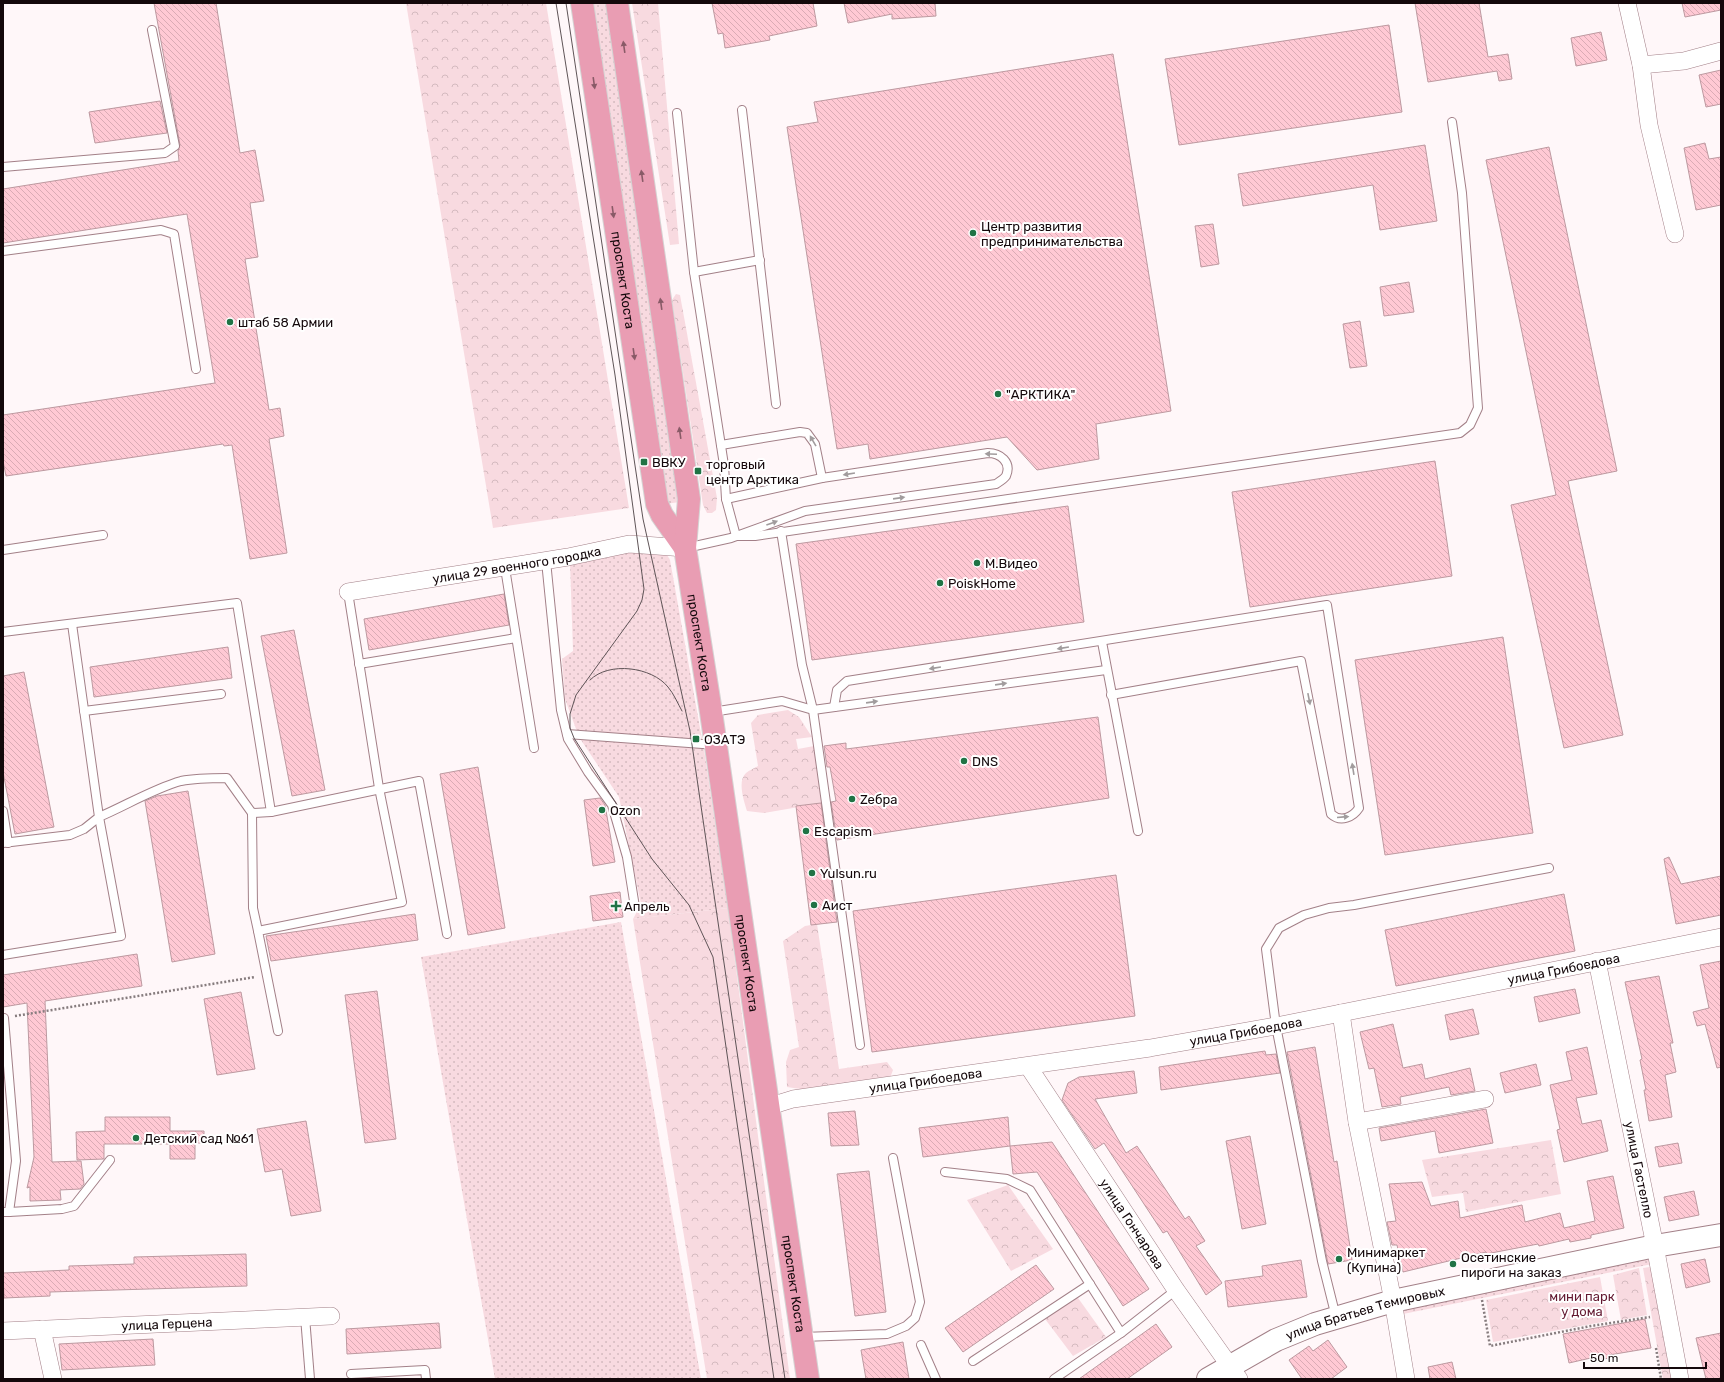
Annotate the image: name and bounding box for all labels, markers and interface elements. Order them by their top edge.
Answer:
one-way arrow [621,41,627,53]
one-way arrow [591,77,597,89]
one-way arrow [639,169,645,182]
one-way arrow [610,206,616,218]
place label: Центр развития предпринимательства [981,219,1123,249]
marker: Центр развития предпринимательства [968,228,978,238]
street label: проспект Коста [609,230,638,330]
one-way arrow [658,298,664,310]
place label: штаб 58 Армии [238,315,333,330]
marker: штаб 58 Армии [225,317,235,327]
one-way arrow [631,348,637,360]
place label: "АРКТИКА" [1006,387,1075,402]
marker: "АРКТИКА" [993,389,1003,399]
one-way arrow [677,427,683,439]
one-way arrow [809,435,816,447]
one-way arrow [984,451,997,457]
place label: ВВКУ [652,455,686,470]
marker: ВВКУ [639,457,649,467]
place label: торговый центр Арктика [706,457,799,487]
marker: торговый центр Арктика [693,466,703,476]
one-way arrow [843,471,855,477]
one-way arrow [893,495,905,501]
one-way arrow [767,519,779,525]
street label: улица 29 военного городка [431,543,602,586]
place label: M.Видео [985,556,1038,571]
marker: M.Видео [972,558,982,568]
place label: PoiskHome [948,576,1016,591]
marker: PoiskHome [935,578,945,588]
street label: проспект Коста [685,593,715,692]
one-way arrow [1057,645,1069,651]
one-way arrow [929,665,941,671]
one-way arrow [995,681,1007,687]
one-way arrow [1306,693,1312,706]
one-way arrow [866,699,879,705]
place label: ОЗАТЭ [704,732,745,747]
marker: ОЗАТЭ [691,734,701,744]
place label: DNS [972,754,998,769]
marker: DNS [959,756,969,766]
one-way arrow [1350,763,1356,775]
place label: Zeбра [860,792,897,807]
marker: Zeбра [847,794,857,804]
place label: Ozon [610,803,641,818]
marker: Ozon [597,805,607,815]
one-way arrow [1336,814,1349,821]
place label: Escapism [814,824,872,839]
marker: Escapism [801,826,811,836]
place label: Yulsun.ru [820,866,877,881]
marker: Yulsun.ru [807,868,817,878]
place label: Аист [822,898,853,913]
place label: Апрель [624,899,670,914]
marker: Аист [809,900,819,910]
marker: Апрель [611,901,621,911]
street label: проспект Коста [733,913,762,1013]
street label: улица Грибоедова [1506,950,1621,987]
street label: улица Грибоедова [1188,1013,1303,1048]
street label: улица Грибоедова [868,1065,983,1096]
street label: улица Гастелло [1622,1120,1657,1219]
place label: Детский сад №61 [144,1131,254,1146]
marker: Детский сад №61 [131,1133,141,1143]
street label: улица Гончарова [1097,1176,1167,1272]
street label: проспект Коста [780,1234,809,1333]
place label: Минимаркет (Купина) [1347,1245,1426,1275]
place label: Осетинские пироги на заказ [1461,1250,1562,1280]
marker: Минимаркет (Купина) [1334,1254,1344,1264]
marker: Осетинские пироги на заказ [1448,1259,1458,1269]
street label: улица Братьев Темировых [1283,1283,1446,1343]
park label: мини парк у дома [1549,1289,1615,1319]
street label: улица Герцена [121,1314,213,1333]
scale bar [1584,1344,1706,1370]
text: 50 m [1590,1351,1618,1365]

